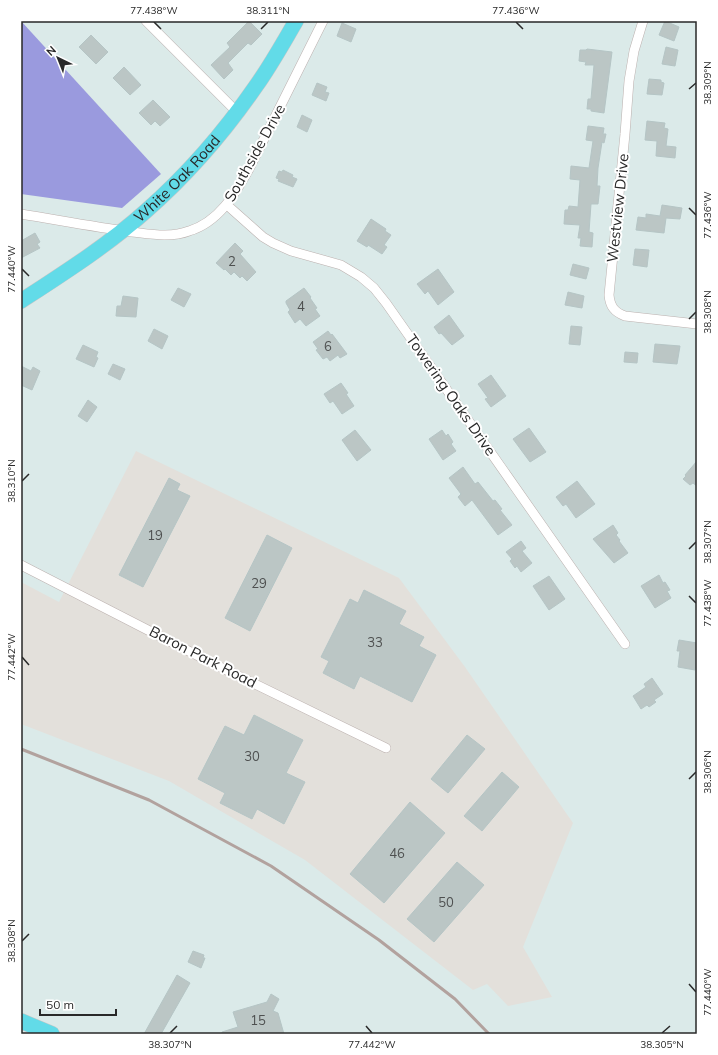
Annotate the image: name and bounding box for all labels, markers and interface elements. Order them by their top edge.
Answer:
text: 77.438°W [130,4,178,17]
text: 38.311°N [246,4,290,17]
text: 77.436°W [492,4,540,17]
north arrow [38,38,78,78]
text: N [43,43,59,59]
text: 38.309°N [701,61,714,105]
street label: Southside Drive [220,101,289,205]
street label: White Oak Road [130,131,224,226]
street label: Westview Drive [602,153,633,263]
text: 77.436°W [701,191,714,239]
text: 77.440°W [5,245,18,293]
house number: 2 [228,253,236,269]
text: 38.308°N [701,290,714,334]
house number: 4 [297,298,305,314]
street label: Towering Oaks Drive [402,330,500,459]
house number: 6 [324,338,332,354]
text: 38.310°N [5,459,18,503]
text: 38.307°N [701,520,714,564]
house number: 19 [147,527,163,543]
house number: 29 [251,575,267,591]
text: 77.438°W [701,579,714,627]
street label: Baron Park Road [146,621,260,692]
text: 77.442°W [5,633,18,681]
house number: 33 [367,634,383,650]
house number: 30 [244,748,260,764]
text: 38.306°N [701,750,714,794]
house number: 46 [389,845,405,861]
house number: 50 [438,894,454,910]
text: 38.308°N [5,919,18,963]
text: 77.440°W [701,968,714,1016]
scale bar [40,991,116,1017]
text: 50 m [46,997,74,1012]
house number: 15 [250,1012,266,1028]
text: 38.307°N [148,1038,192,1051]
text: 77.442°W [348,1038,396,1051]
text: 38.305°N [640,1038,684,1051]

